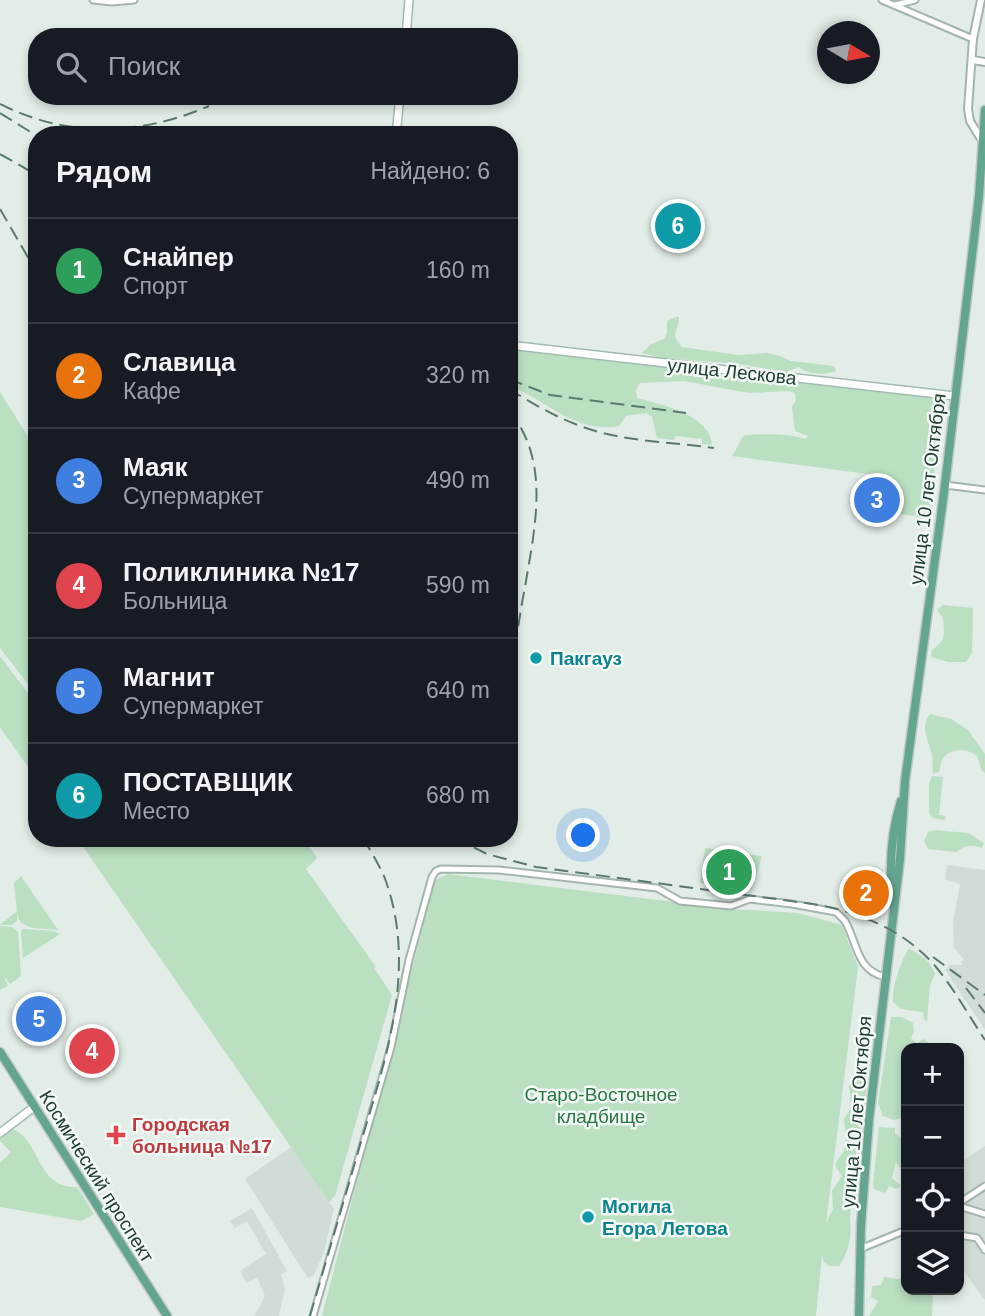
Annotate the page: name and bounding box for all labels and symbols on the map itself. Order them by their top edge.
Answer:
north arrow [817,21,880,84]
pin: 6 [655,200,701,252]
street label: улица Лескова [666,354,798,389]
street label: улица 10 лет Октября [905,392,950,586]
pin: 3 [854,474,900,526]
place label: Пакгауз [550,648,622,669]
marker: Пакгауз [528,650,544,666]
your location [566,818,600,852]
pin: 1 [706,846,752,898]
pin: 2 [843,867,889,919]
pin: 5 [16,993,62,1045]
street label: улица 10 лет Октября [838,1015,875,1209]
pin: 4 [69,1025,115,1077]
park label: Старо-Восточное кладбище [524,1084,678,1127]
street label: Космический проспект [35,1086,158,1266]
place label: Городская больница №17 [132,1114,272,1157]
marker: Городская больница №17 [106,1125,126,1145]
place label: Могила Егора Летова [602,1196,728,1239]
marker: Могила Егора Летова [580,1209,596,1225]

